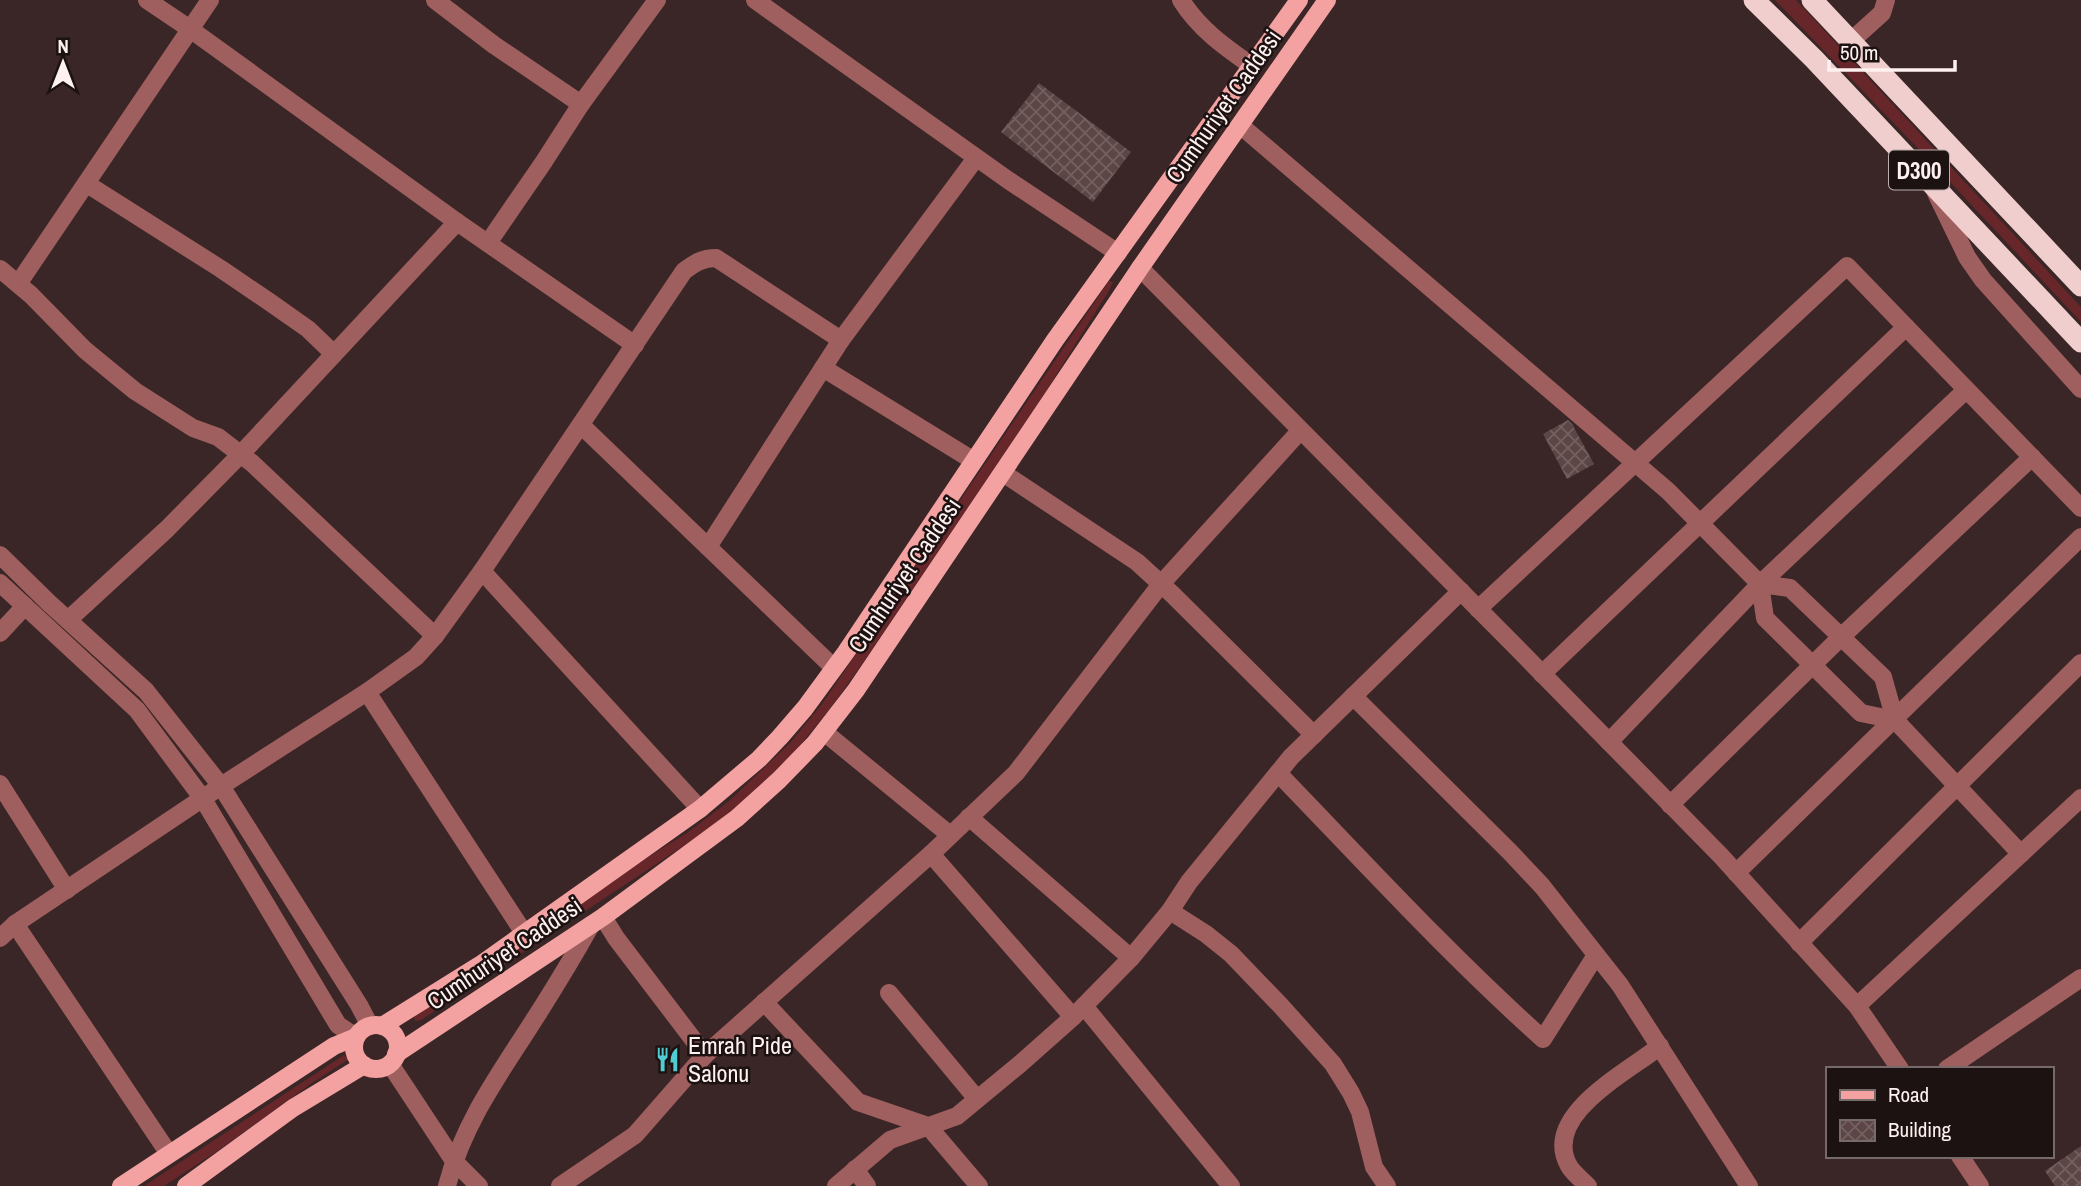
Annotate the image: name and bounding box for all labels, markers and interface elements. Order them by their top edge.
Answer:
street label: Cumhuriyet Caddesi [1158,23,1288,189]
north arrow [28,28,98,98]
scale bar [1829,28,1955,72]
text: N [57,33,69,59]
text: 50 m [1840,38,1878,67]
road number: D300 [1889,150,1949,190]
street label: Cumhuriyet Caddesi [840,491,968,659]
street label: Cumhuriyet Caddesi [420,889,588,1017]
place label: Emrah Pide Salonu [688,1029,792,1089]
restaurant icon: Emrah Pide Salonu [654,1045,682,1073]
legend [1826,1067,2053,1158]
text: Road [1888,1080,1929,1109]
text: Building [1888,1115,1952,1144]

